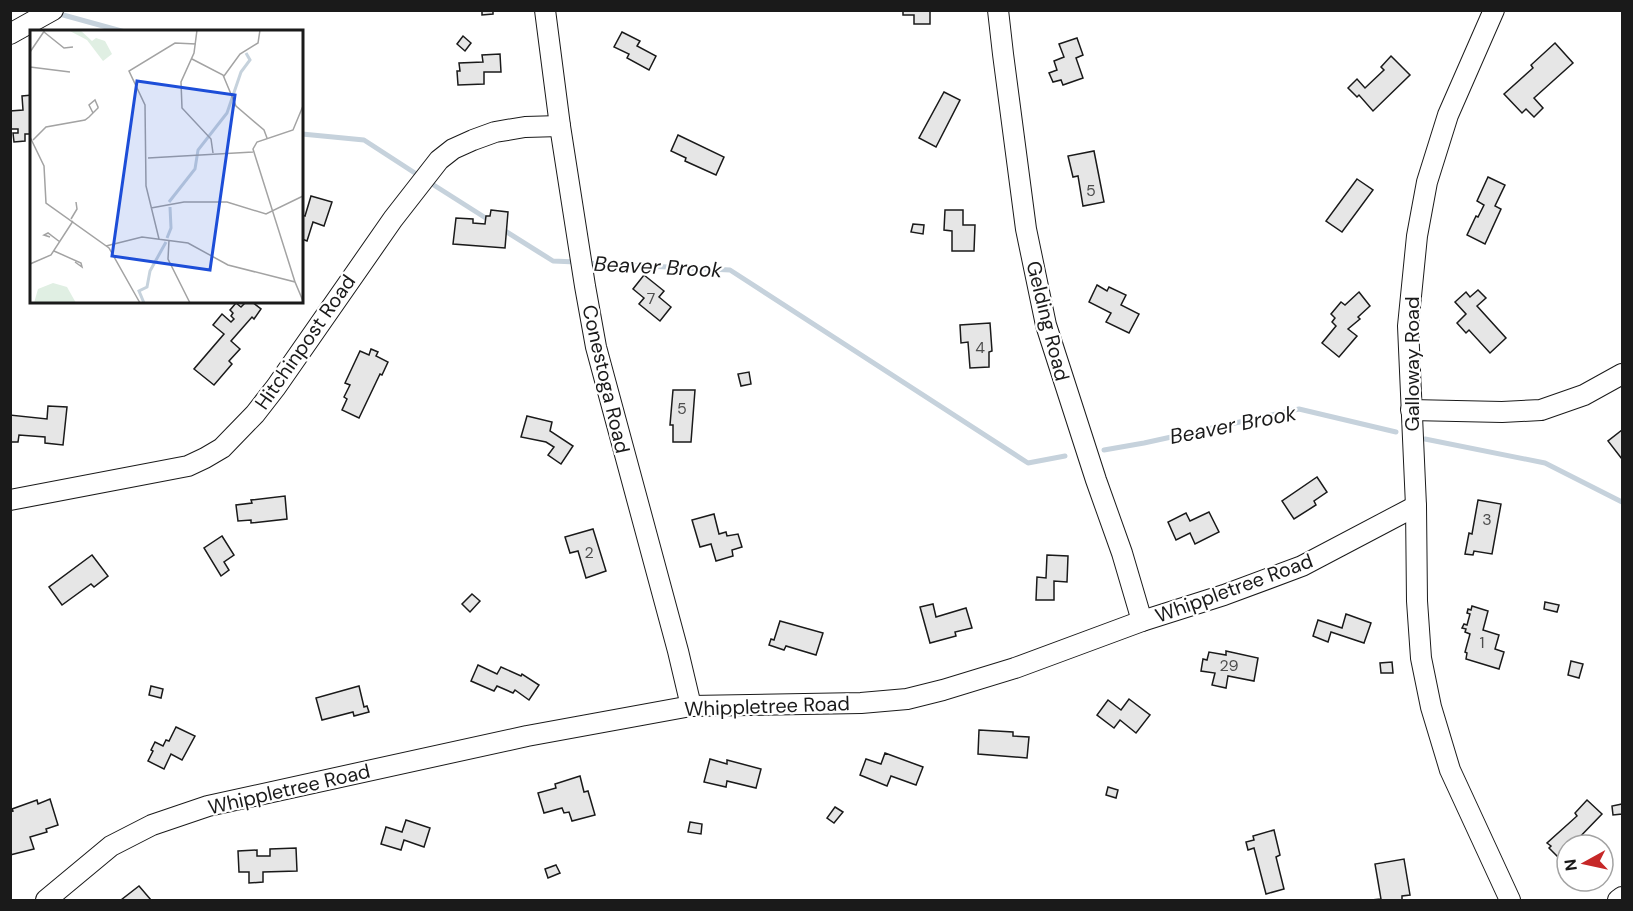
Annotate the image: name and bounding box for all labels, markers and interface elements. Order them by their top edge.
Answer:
inset map [30,30,303,303]
house number: 5 [1086,180,1096,201]
water label: Beaver Brook [593,250,723,284]
street label: Gelding Road [1021,258,1075,384]
street label: Hitchinpost Road [249,269,361,415]
house number: 7 [647,288,655,309]
street label: Galloway Road [1399,297,1425,431]
street label: Conestoga Road [576,302,636,456]
house number: 4 [975,337,985,358]
house number: 5 [677,398,687,419]
water label: Beaver Brook [1167,399,1299,451]
house number: 3 [1482,509,1492,530]
house number: 2 [584,542,594,563]
street label: Whippletree Road [1152,547,1316,629]
house number: 1 [1480,632,1485,653]
house number: 29 [1219,655,1239,676]
street label: Whippletree Road [684,690,850,722]
street label: Whippletree Road [205,758,373,820]
north arrow [1555,833,1615,893]
text: N [1559,858,1582,872]

